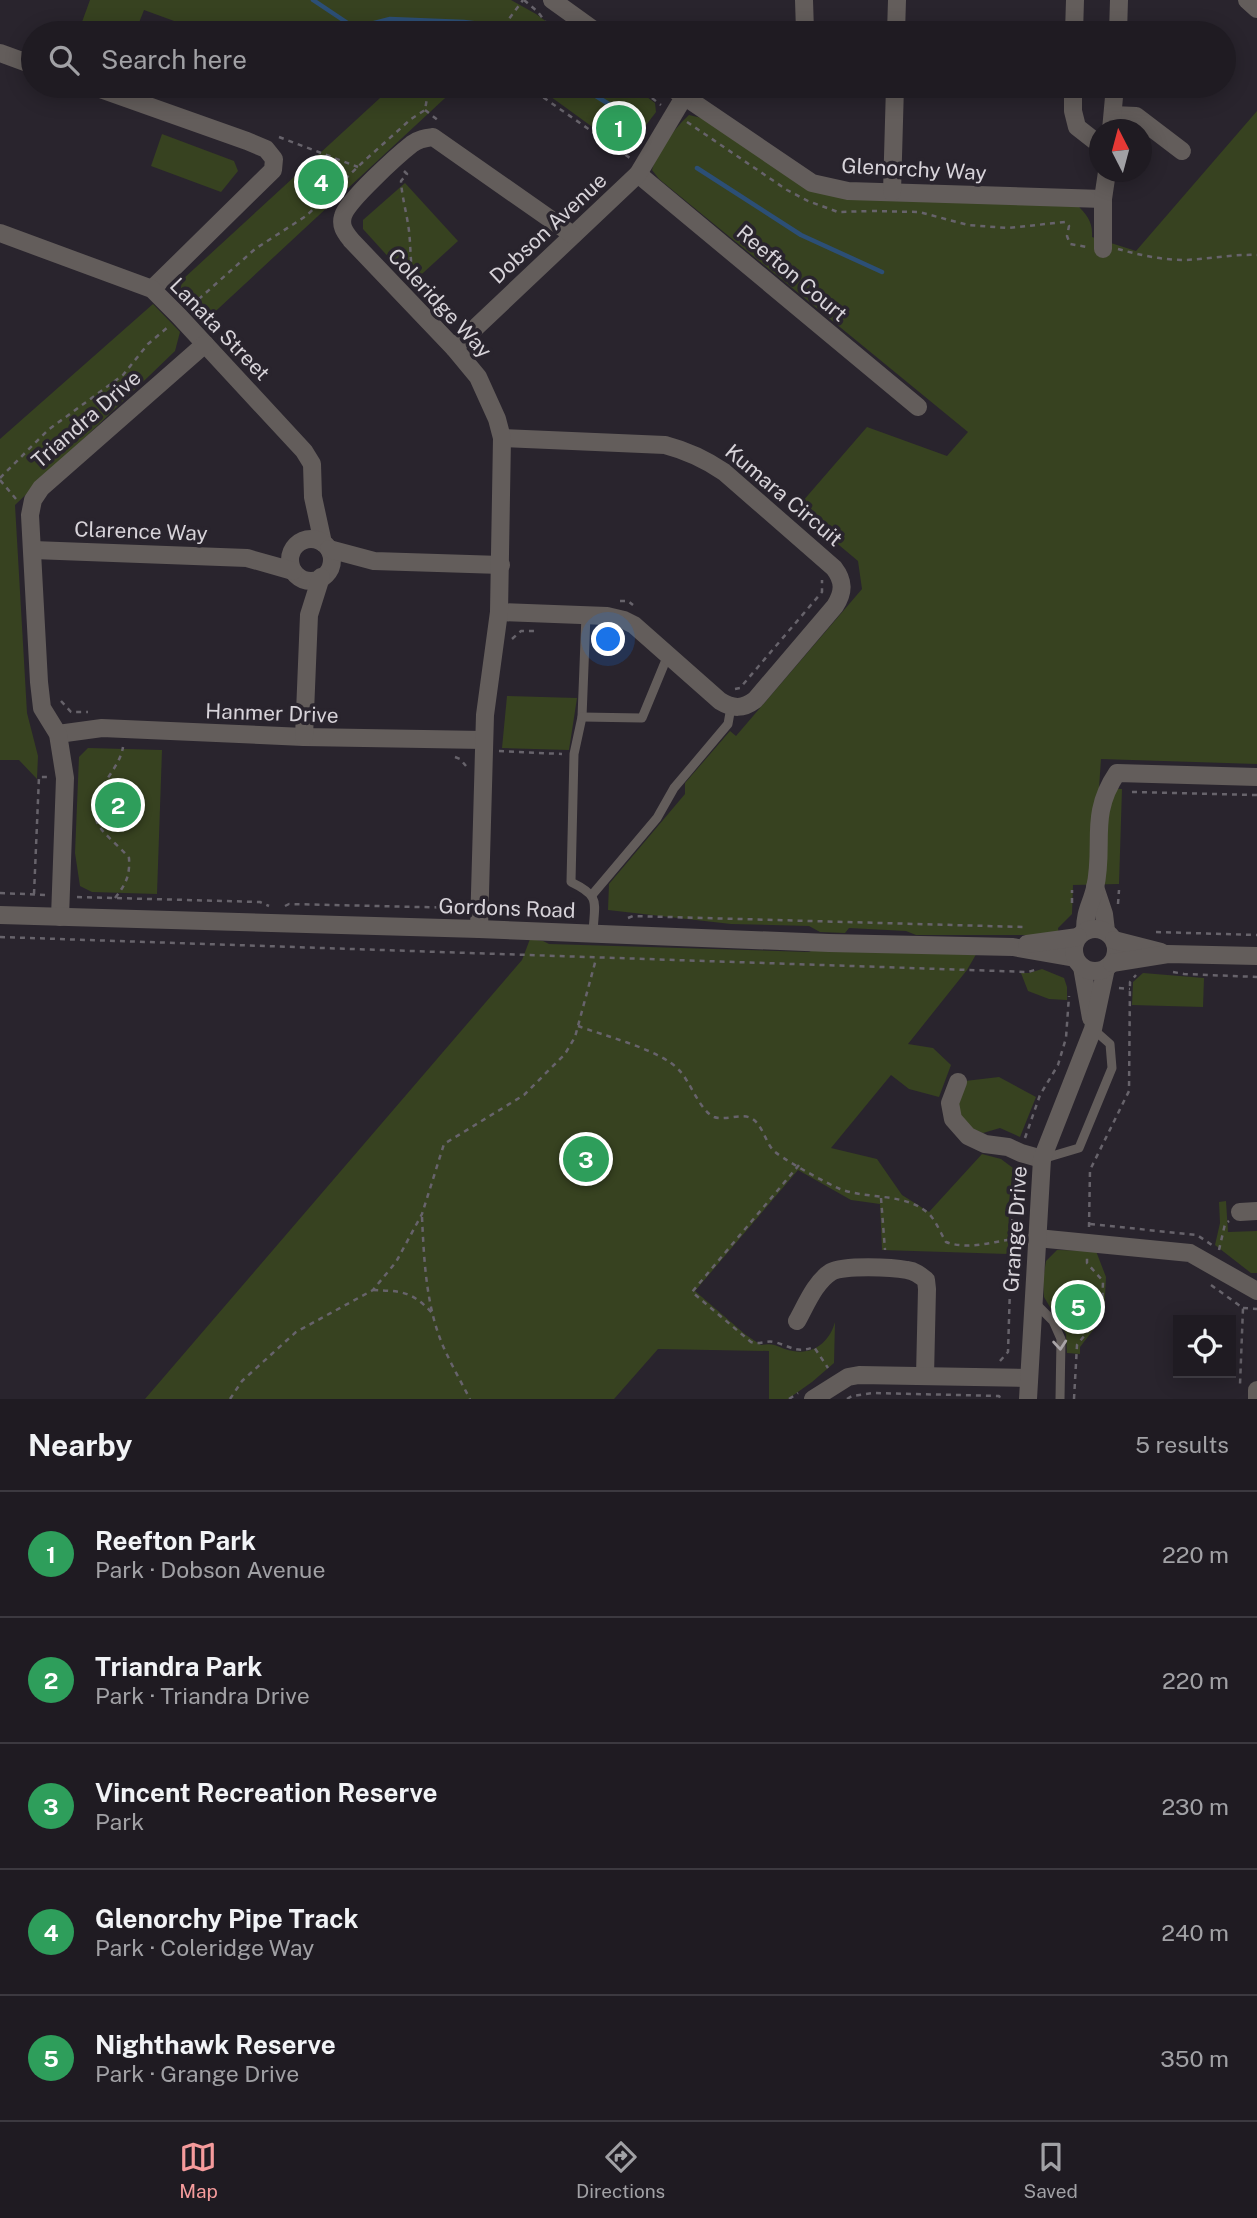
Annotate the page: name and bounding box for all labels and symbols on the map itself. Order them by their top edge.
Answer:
pin: 1 [596,102,642,154]
north arrow [1089,119,1152,182]
street label: Glenorchy Way [841,153,987,185]
pin: 4 [298,156,344,208]
street label: Dobson Avenue [484,167,612,289]
street label: Reefton Court [732,220,852,326]
street label: Coleridge Way [383,243,497,363]
street label: Lanata Street [165,273,275,385]
street label: Triandra Drive [26,365,146,473]
street label: Kumara Circuit [720,439,848,551]
street label: Clarence Way [74,516,208,546]
your location [591,622,625,656]
street label: Hanmer Drive [205,698,339,728]
pin: 2 [95,779,141,831]
street label: Gordons Road [438,893,576,923]
pin: 3 [563,1133,609,1185]
street label: Grange Drive [998,1165,1032,1293]
pin: 5 [1055,1281,1101,1333]
one-way arrow [1052,1339,1067,1351]

